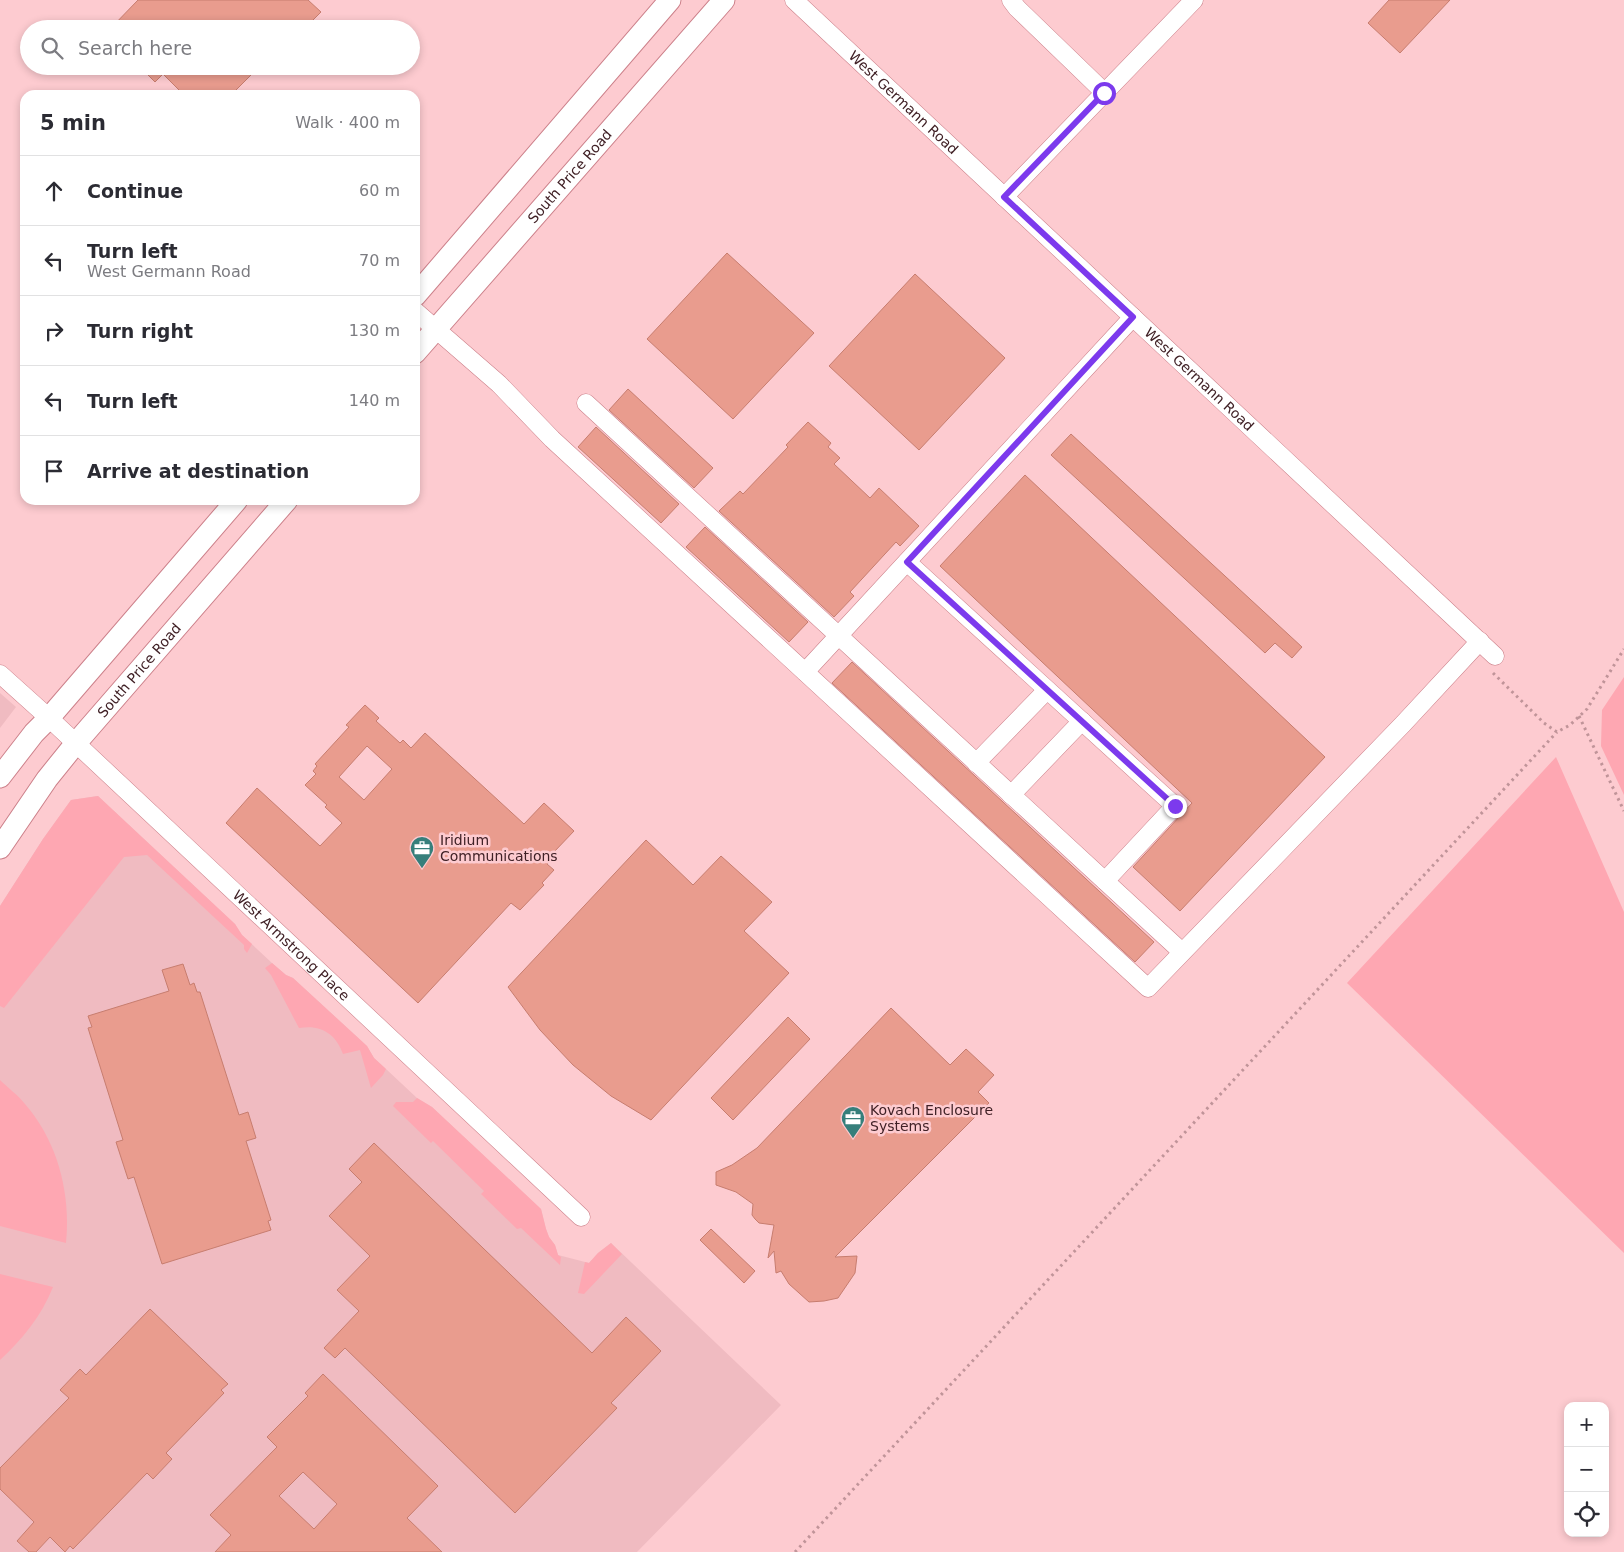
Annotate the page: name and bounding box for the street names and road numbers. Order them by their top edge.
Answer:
street label: West Germann Road [846,48,961,157]
street label: South Price Road [525,126,615,226]
street label: West Germann Road [1141,324,1257,434]
street label: South Price Road [94,620,184,720]
street label: West Armstrong Place [230,887,353,1004]

